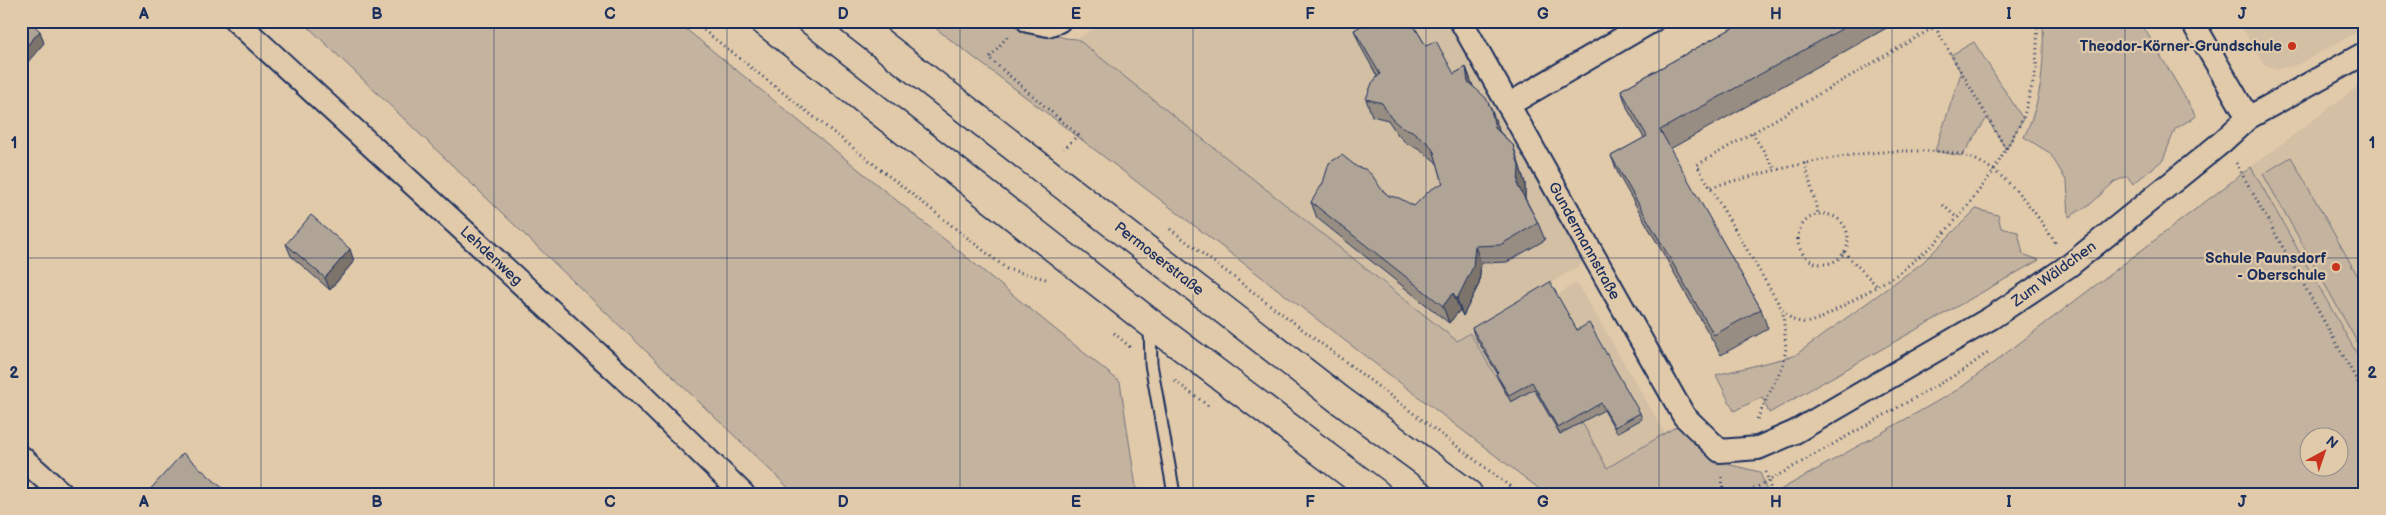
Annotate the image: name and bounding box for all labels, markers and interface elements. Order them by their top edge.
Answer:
text: A [138,5,149,24]
text: B [371,5,383,24]
text: C [604,5,616,24]
text: D [837,5,849,24]
text: E [1071,5,1081,24]
text: F [1305,5,1315,24]
text: G [1537,5,1549,24]
text: H [1770,5,1782,24]
text: I [2006,5,2012,24]
text: J [2238,5,2247,24]
place label: Theodor-Körner-Grundschule [2080,37,2282,56]
marker: Theodor-Körner-Grundschule [2286,40,2298,52]
text: 1 [11,134,17,153]
text: 1 [2369,134,2375,153]
street label: Gundermannstraße [1544,179,1624,303]
street label: Permoserstraße [1110,218,1208,300]
street label: Lehdenweg [456,222,526,290]
street label: Zum Wäldchen [2007,237,2100,312]
place label: Schule Paunsdorf - Oberschule [2205,249,2326,285]
marker: Schule Paunsdorf - Oberschule [2330,261,2342,273]
text: 2 [9,364,19,383]
text: 2 [2367,364,2377,383]
north arrow [2298,428,2348,478]
text: N [2323,433,2342,452]
text: A [138,493,149,512]
text: B [371,493,383,512]
text: C [604,493,616,512]
text: D [837,493,849,512]
text: E [1071,493,1081,512]
text: F [1305,493,1315,512]
text: G [1537,493,1549,512]
text: H [1770,493,1782,512]
text: I [2006,493,2012,512]
text: J [2238,493,2247,512]

